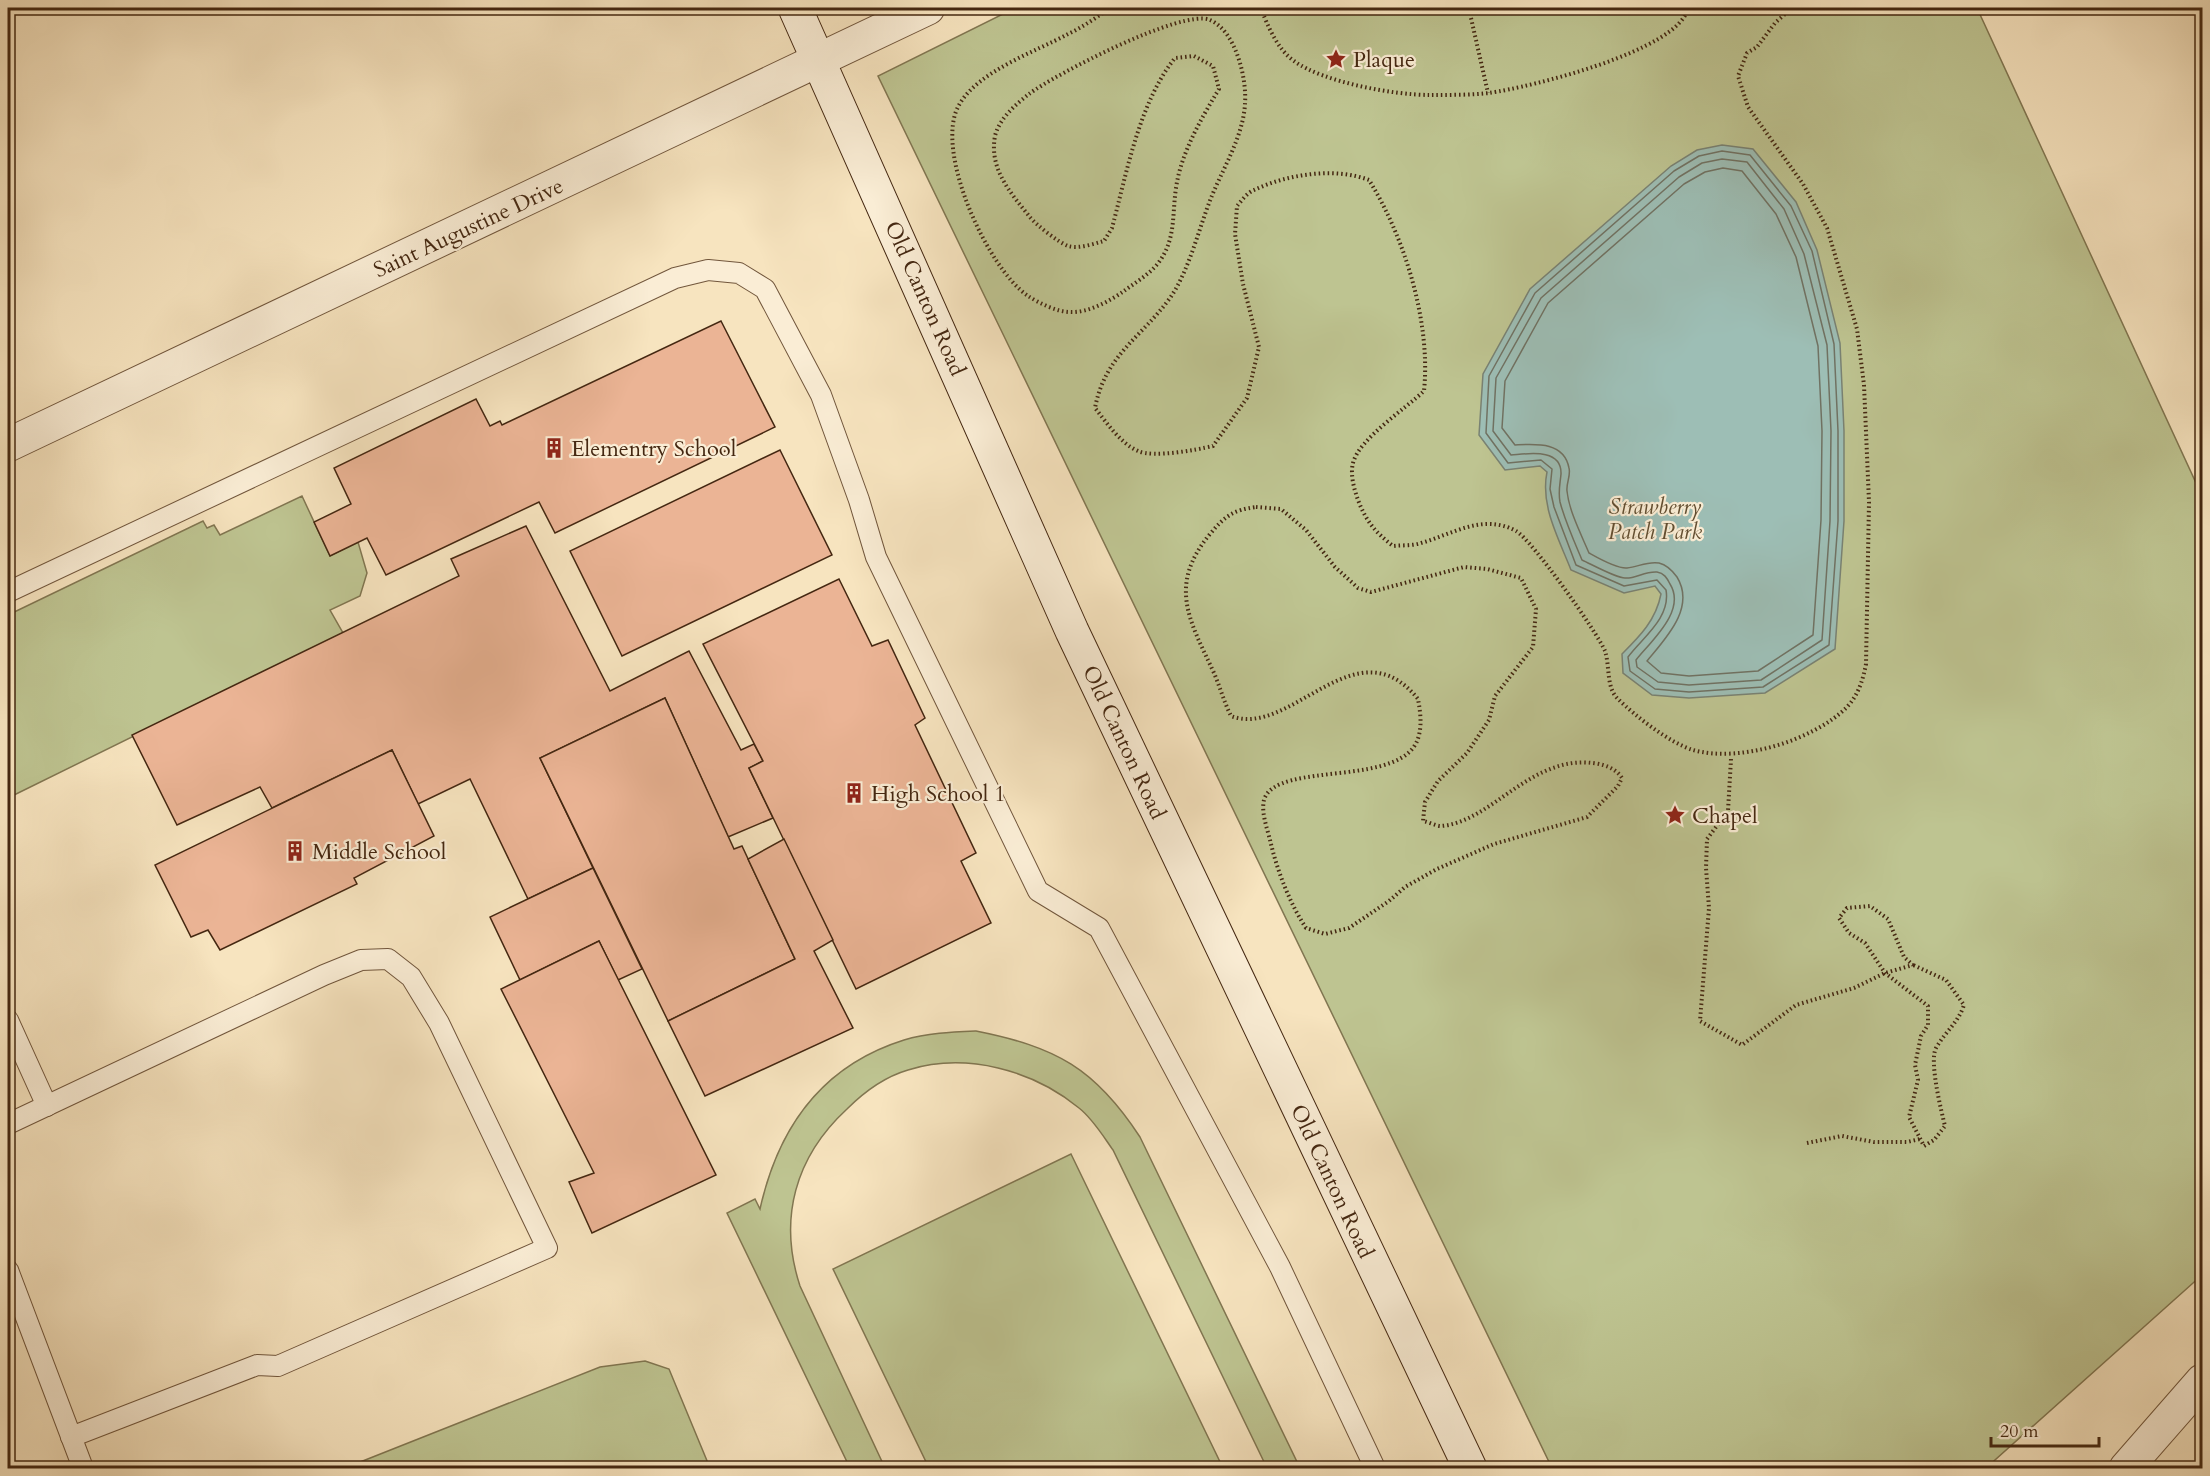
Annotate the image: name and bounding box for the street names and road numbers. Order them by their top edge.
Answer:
street label: Saint Augustine Drive [369,171,568,285]
street label: Old Canton Road [877,216,973,381]
street label: Old Canton Road [1075,661,1173,825]
street label: Old Canton Road [1283,1100,1381,1264]

